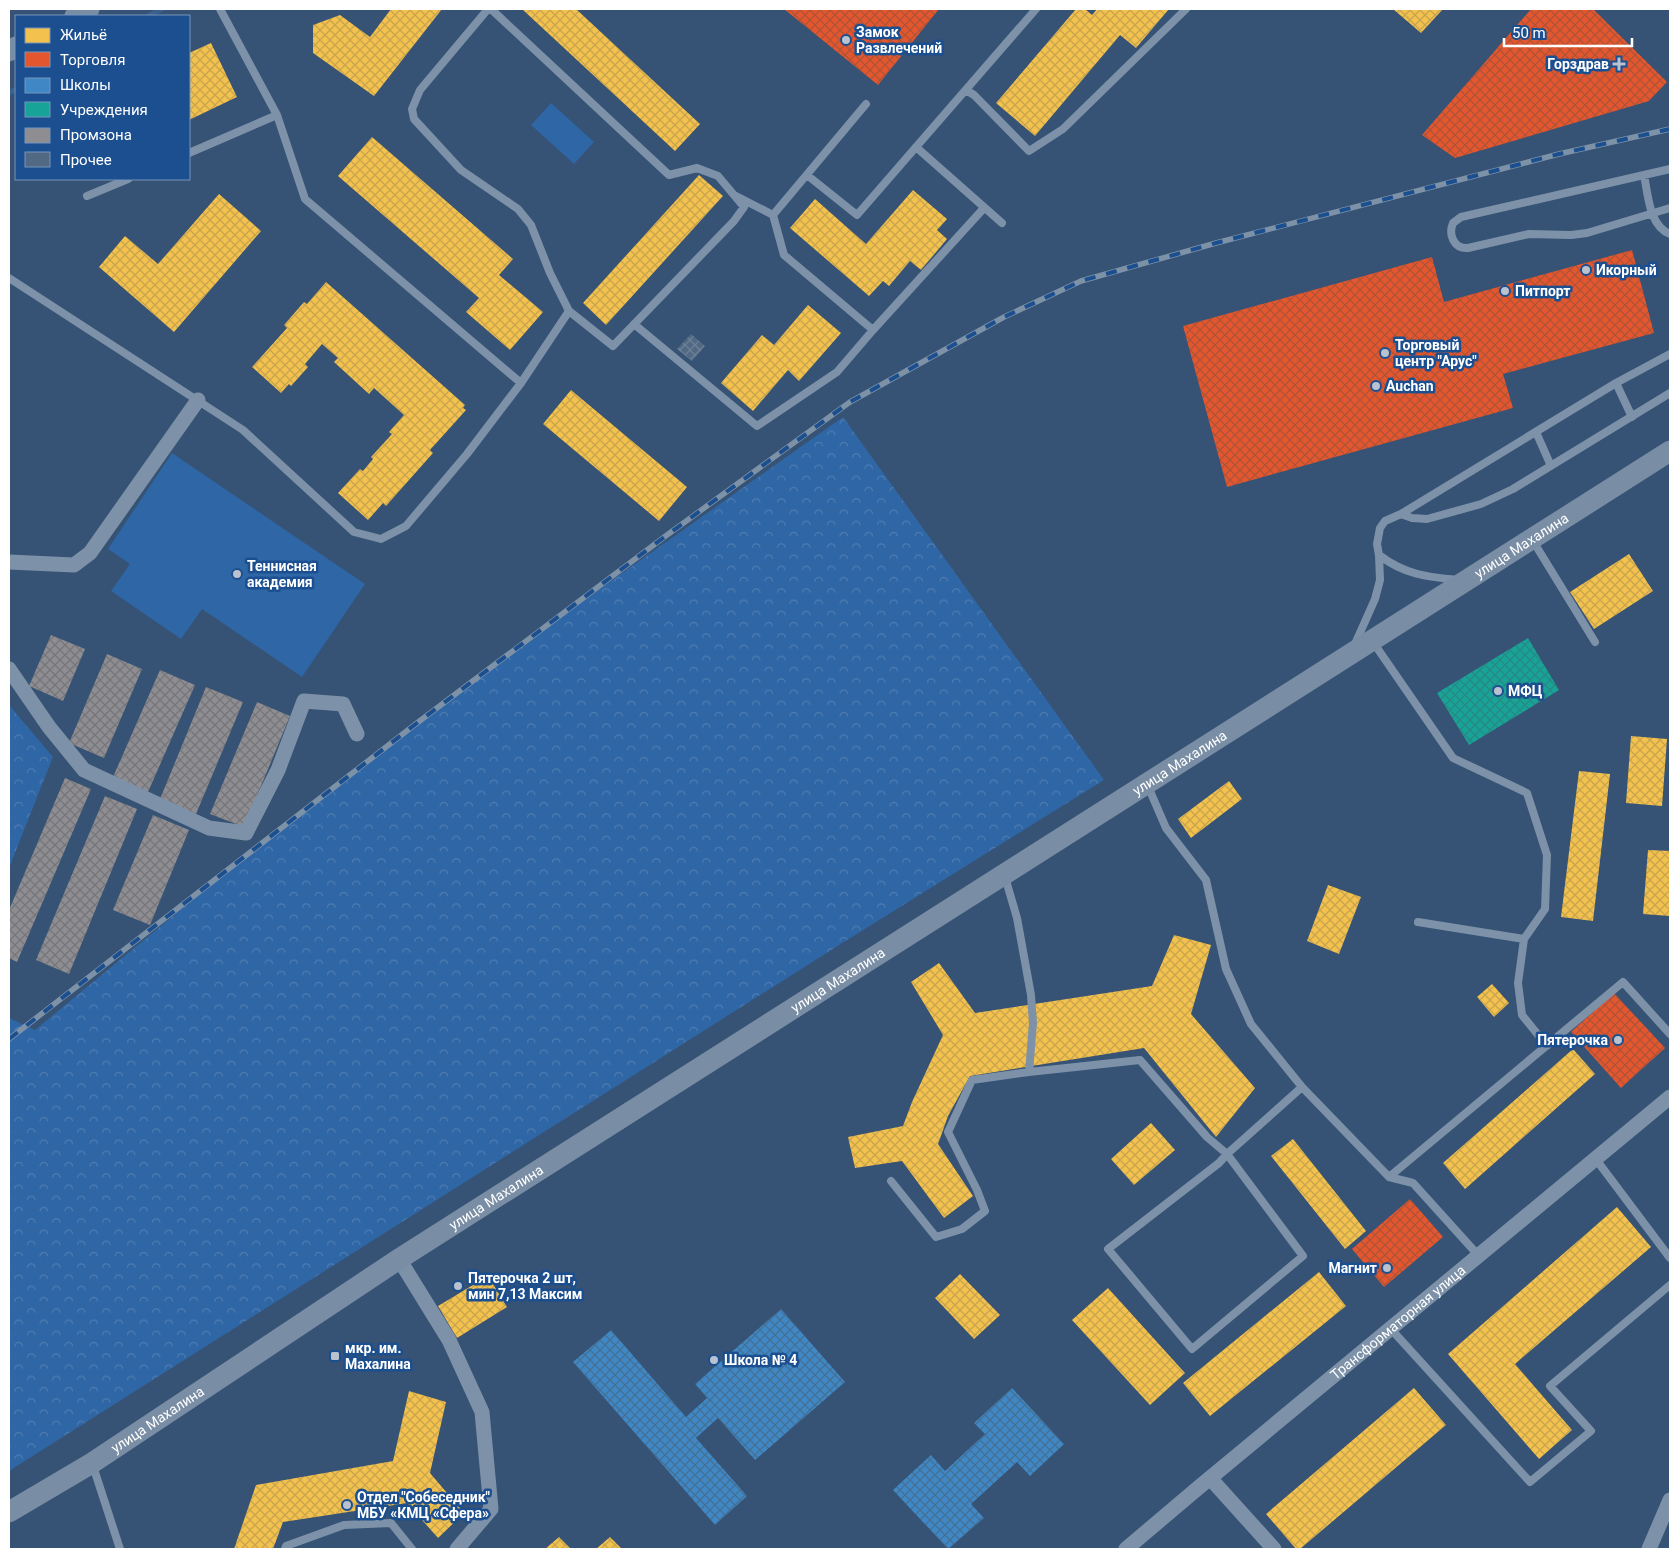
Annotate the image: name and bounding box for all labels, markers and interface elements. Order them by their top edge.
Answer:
legend [15,15,190,180]
scale bar [1504,15,1632,47]
place label: Замок Развлечений [856,24,942,56]
text: 50 m [1512,24,1546,42]
text: Жильё [60,26,107,44]
marker: Замок Развлечений [840,34,852,46]
text: Торговля [60,51,125,69]
place label: Горздрав [1547,56,1609,72]
marker: Горздрав [1613,58,1625,70]
text: Школы [60,76,111,94]
text: Учреждения [60,101,148,119]
text: Промзона [60,126,132,144]
text: Прочее [60,151,112,169]
place label: Икорный [1596,262,1657,278]
marker: Икорный [1580,264,1592,276]
place label: Питпорт [1515,283,1570,299]
marker: Питпорт [1499,285,1511,297]
place label: Торговый центр "Арус" [1395,337,1477,369]
marker: Торговый центр "Арус" [1379,347,1391,359]
place label: Auchan [1386,378,1434,394]
marker: Auchan [1370,380,1382,392]
street label: улица Махалина [1471,510,1571,581]
place label: Теннисная академия [247,558,317,590]
marker: Теннисная академия [231,568,243,580]
place label: МФЦ [1508,683,1543,699]
marker: МФЦ [1492,685,1504,697]
street label: улица Махалина [1130,727,1230,799]
street label: улица Махалина [788,944,888,1016]
place label: Пятерочка [1537,1032,1608,1048]
marker: Пятерочка [1612,1034,1624,1046]
street label: улица Махалина [446,1161,546,1233]
place label: Магнит [1328,1260,1377,1276]
street label: Трансформаторная улица [1327,1262,1469,1383]
marker: Магнит [1381,1262,1393,1274]
place label: Пятерочка 2 шт, мин 7,13 Максим [468,1270,582,1302]
marker: Пятерочка 2 шт, мин 7,13 Максим [452,1280,464,1292]
place label: мкр. им. Махалина [345,1340,411,1372]
marker: мкр. им. Махалина [329,1350,341,1362]
place label: Школа № 4 [724,1352,797,1368]
marker: Школа № 4 [708,1354,720,1366]
street label: улица Махалина [108,1383,207,1456]
place label: Отдел "Собеседник" МБУ «КМЦ «Сфера» [357,1489,491,1521]
marker: Отдел "Собеседник" МБУ «КМЦ «Сфера» [341,1499,353,1511]

